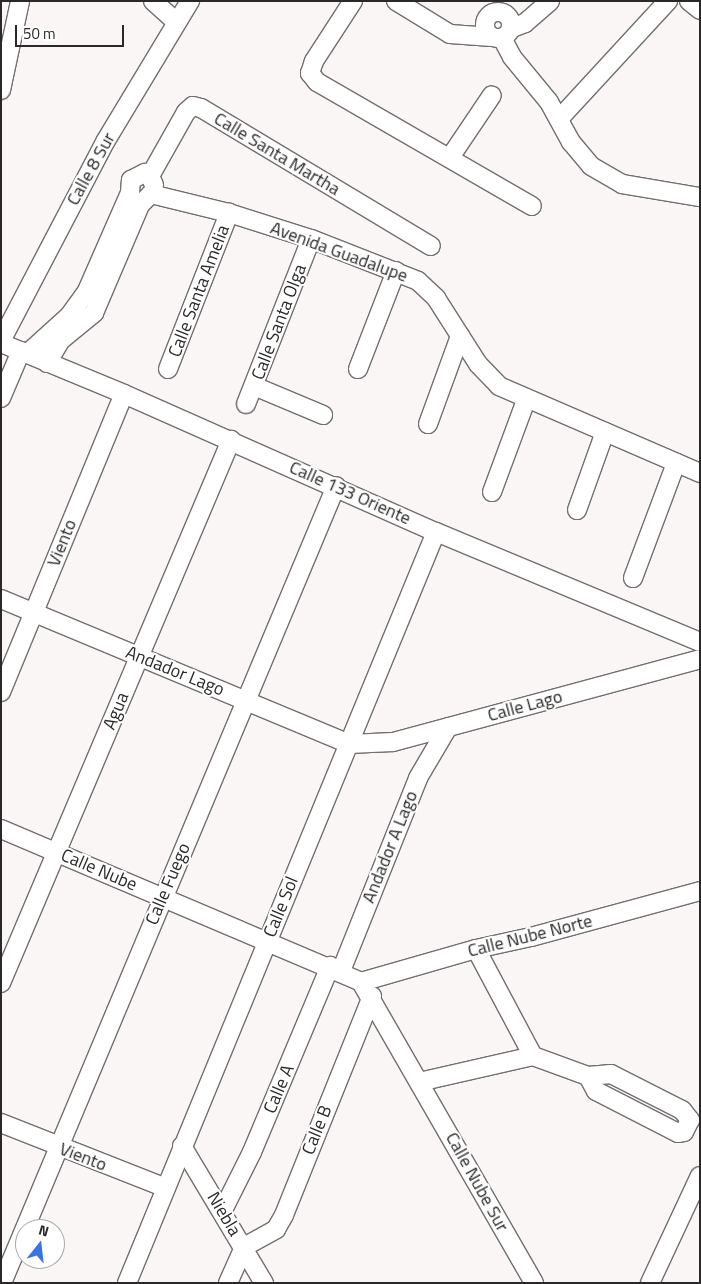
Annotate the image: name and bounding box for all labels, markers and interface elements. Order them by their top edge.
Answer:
scale bar [18,15,126,47]
text: 50 m [23,22,56,45]
street label: Calle Santa Martha [210,108,344,200]
street label: Calle 8 Sur [62,129,120,209]
street label: Avenida Guadalupe [267,217,411,287]
street label: Calle Santa Amelia [164,222,234,360]
street label: Calle Santa Olga [247,261,311,383]
street label: Calle 133 Oriente [286,457,414,529]
street label: Viento [43,516,81,570]
street label: Andador Lago [122,641,228,701]
street label: Calle Lago [485,686,565,726]
street label: Agua [99,689,133,733]
street label: Andador A Lago [358,788,422,906]
street label: Calle Fuego [141,840,195,928]
street label: Calle Nube [58,844,140,896]
street label: Calle Sol [259,873,303,941]
street label: Calle Nube Norte [465,910,595,962]
street label: Calle A [259,1061,299,1117]
street label: Calle B [297,1102,337,1158]
street label: Calle Nube Sur [441,1129,513,1235]
street label: Viento [56,1138,110,1176]
street label: Niebla [202,1188,246,1240]
north arrow [15,1219,65,1269]
text: N [36,1219,52,1241]

